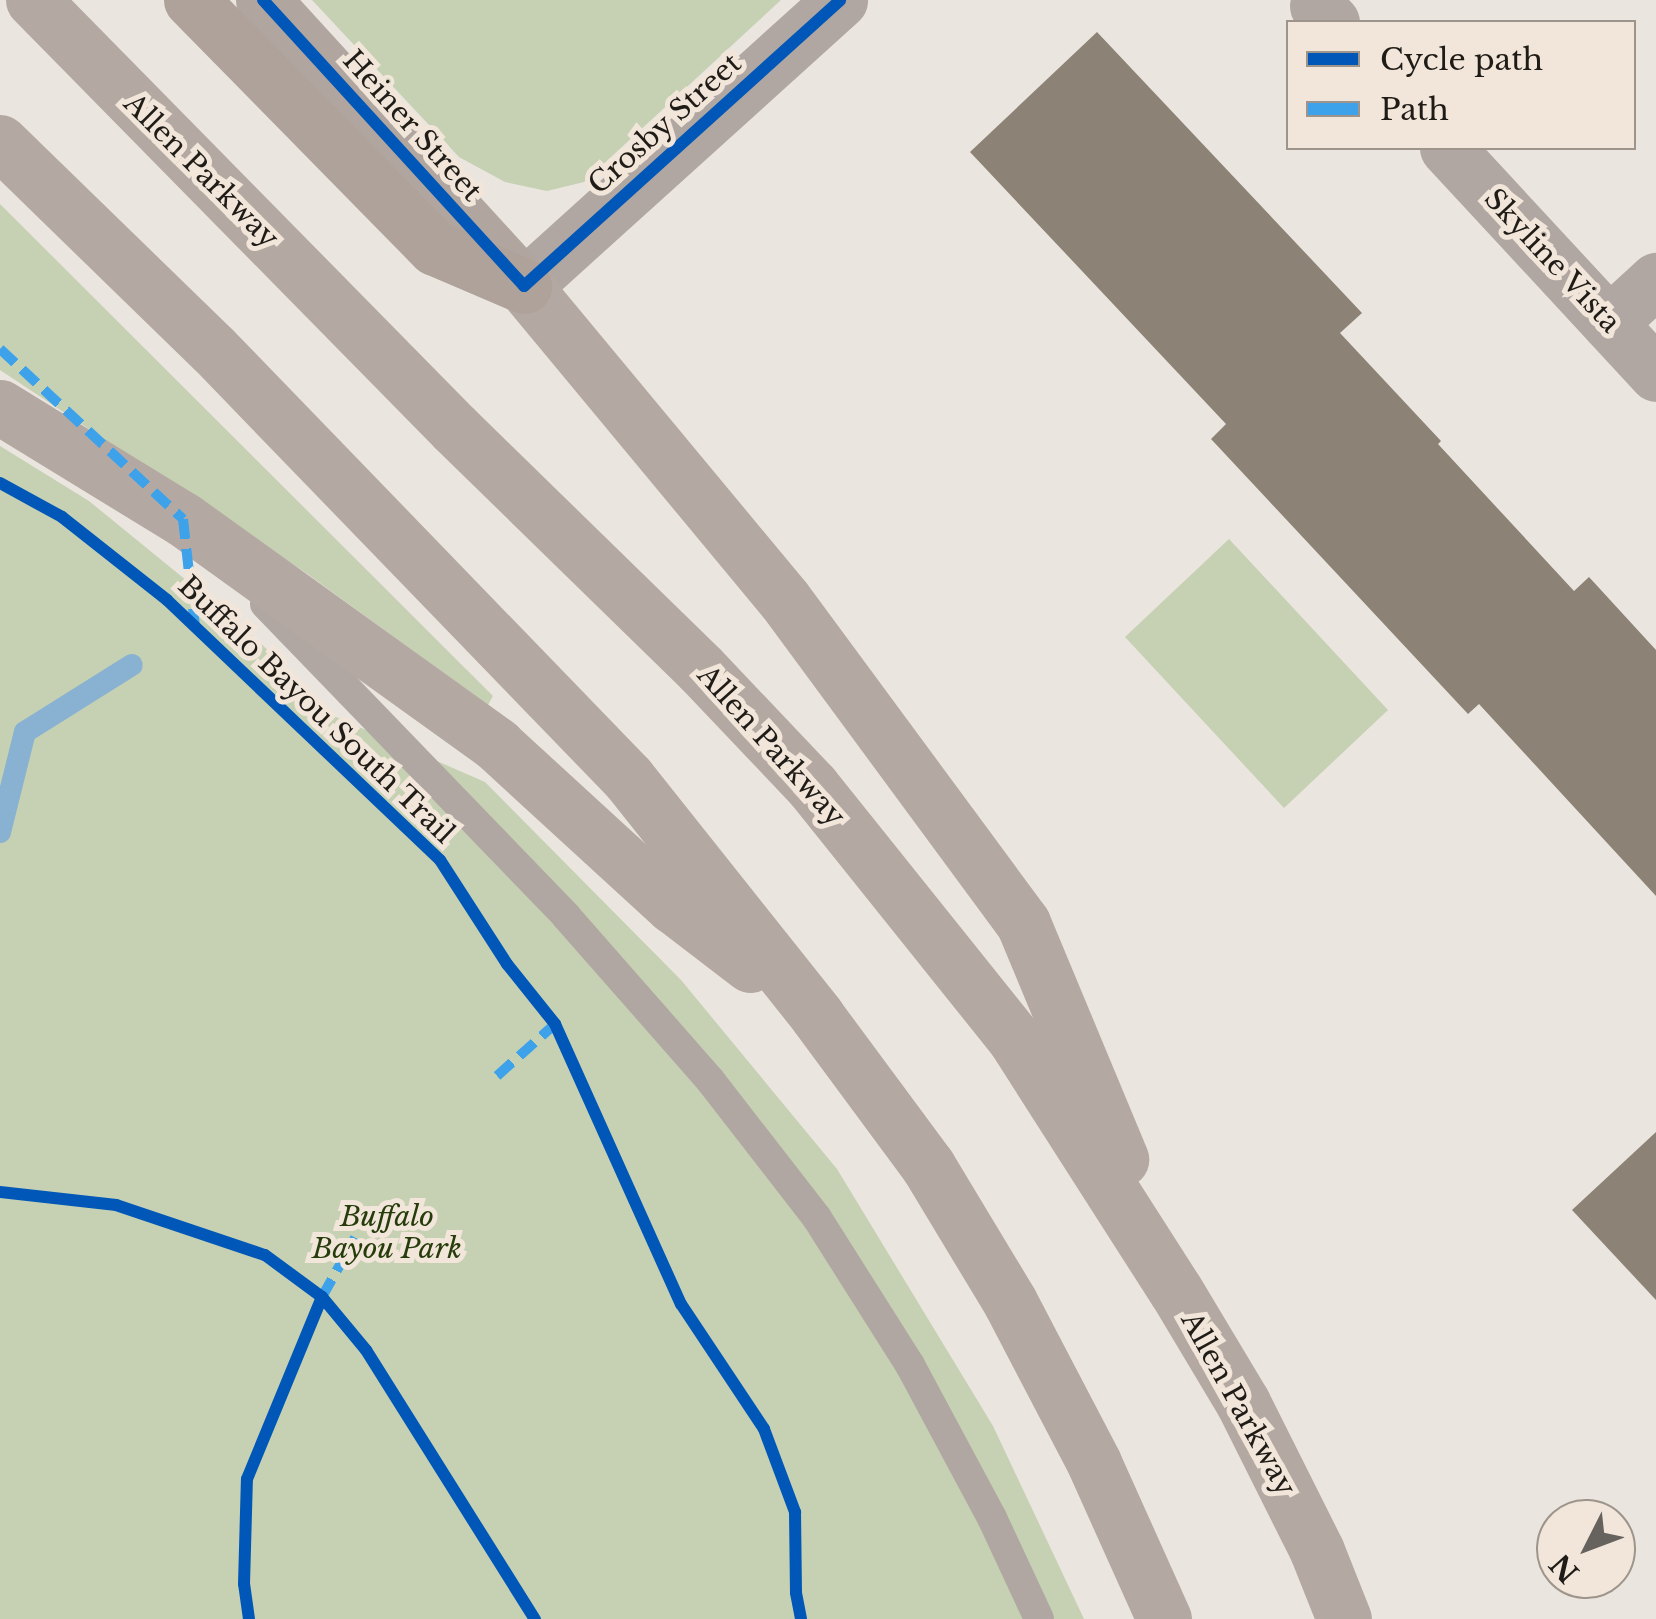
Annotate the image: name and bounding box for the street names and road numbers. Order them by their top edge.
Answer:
street label: Heiner Street [335,44,489,208]
street label: Crosby Street [581,46,749,202]
street label: Allen Parkway [117,87,285,255]
street label: Skyline Vista [1477,182,1627,340]
street label: Buffalo Bayou South Trail [171,569,461,851]
street label: Allen Parkway [690,659,852,833]
street label: Allen Parkway [1174,1306,1302,1502]

